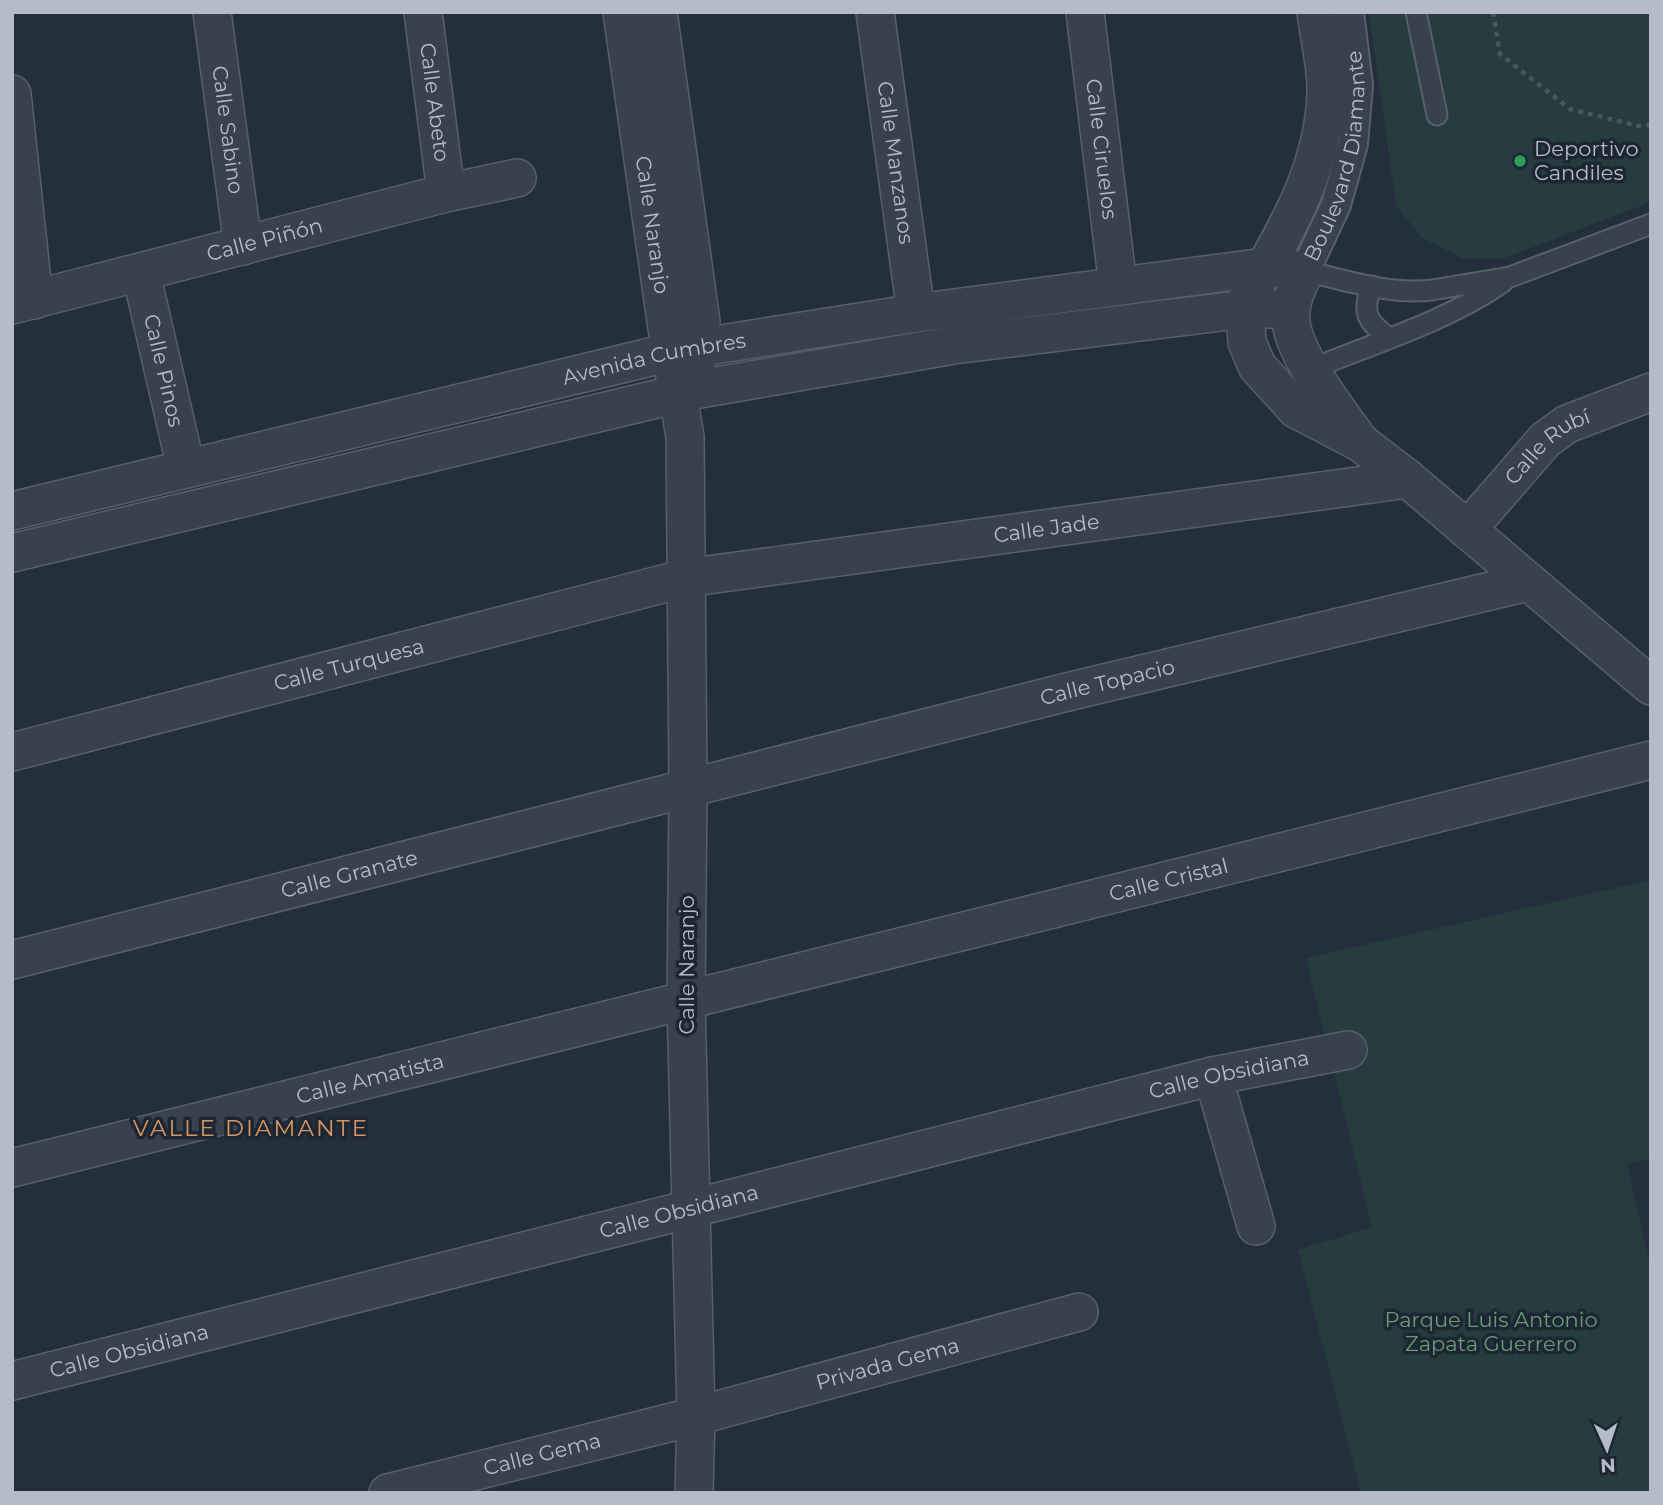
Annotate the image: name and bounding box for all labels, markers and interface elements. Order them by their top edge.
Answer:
street label: Calle Abeto [415,41,455,163]
street label: Boulevard Diamante [1298,49,1370,265]
street label: Calle Sabino [207,64,249,196]
street label: Calle Ciruelos [1081,77,1123,221]
street label: Calle Manzanos [873,80,919,246]
place label: Deportivo Candiles [1534,136,1639,185]
marker: Deportivo Candiles [1512,153,1528,169]
street label: Calle Naranjo [631,154,675,295]
street label: Calle Piñón [204,212,325,266]
street label: Calle Pinos [139,311,189,429]
street label: Avenida Cumbres [560,327,747,390]
street label: Calle Rubí [1499,403,1595,489]
street label: Calle Jade [992,508,1101,548]
street label: Calle Turquesa [271,633,427,696]
street label: Calle Topacio [1037,654,1177,710]
street label: Calle Granate [278,844,420,903]
street label: Calle Cristal [1106,853,1231,906]
street label: Calle Naranjo [674,895,699,1035]
street label: Calle Obsidiana [1146,1045,1311,1104]
street label: Calle Amatista [294,1048,446,1109]
district label: VALLE DIAMANTE [133,1114,369,1142]
street label: Calle Obsidiana [596,1179,761,1243]
park label: Parque Luis Antonio Zapata Guerrero [1384,1307,1598,1356]
street label: Calle Obsidiana [47,1319,211,1383]
street label: Privada Gema [813,1332,962,1395]
north arrow [1572,1414,1642,1484]
street label: Calle Gema [481,1427,603,1481]
text: N [1600,1454,1616,1477]

